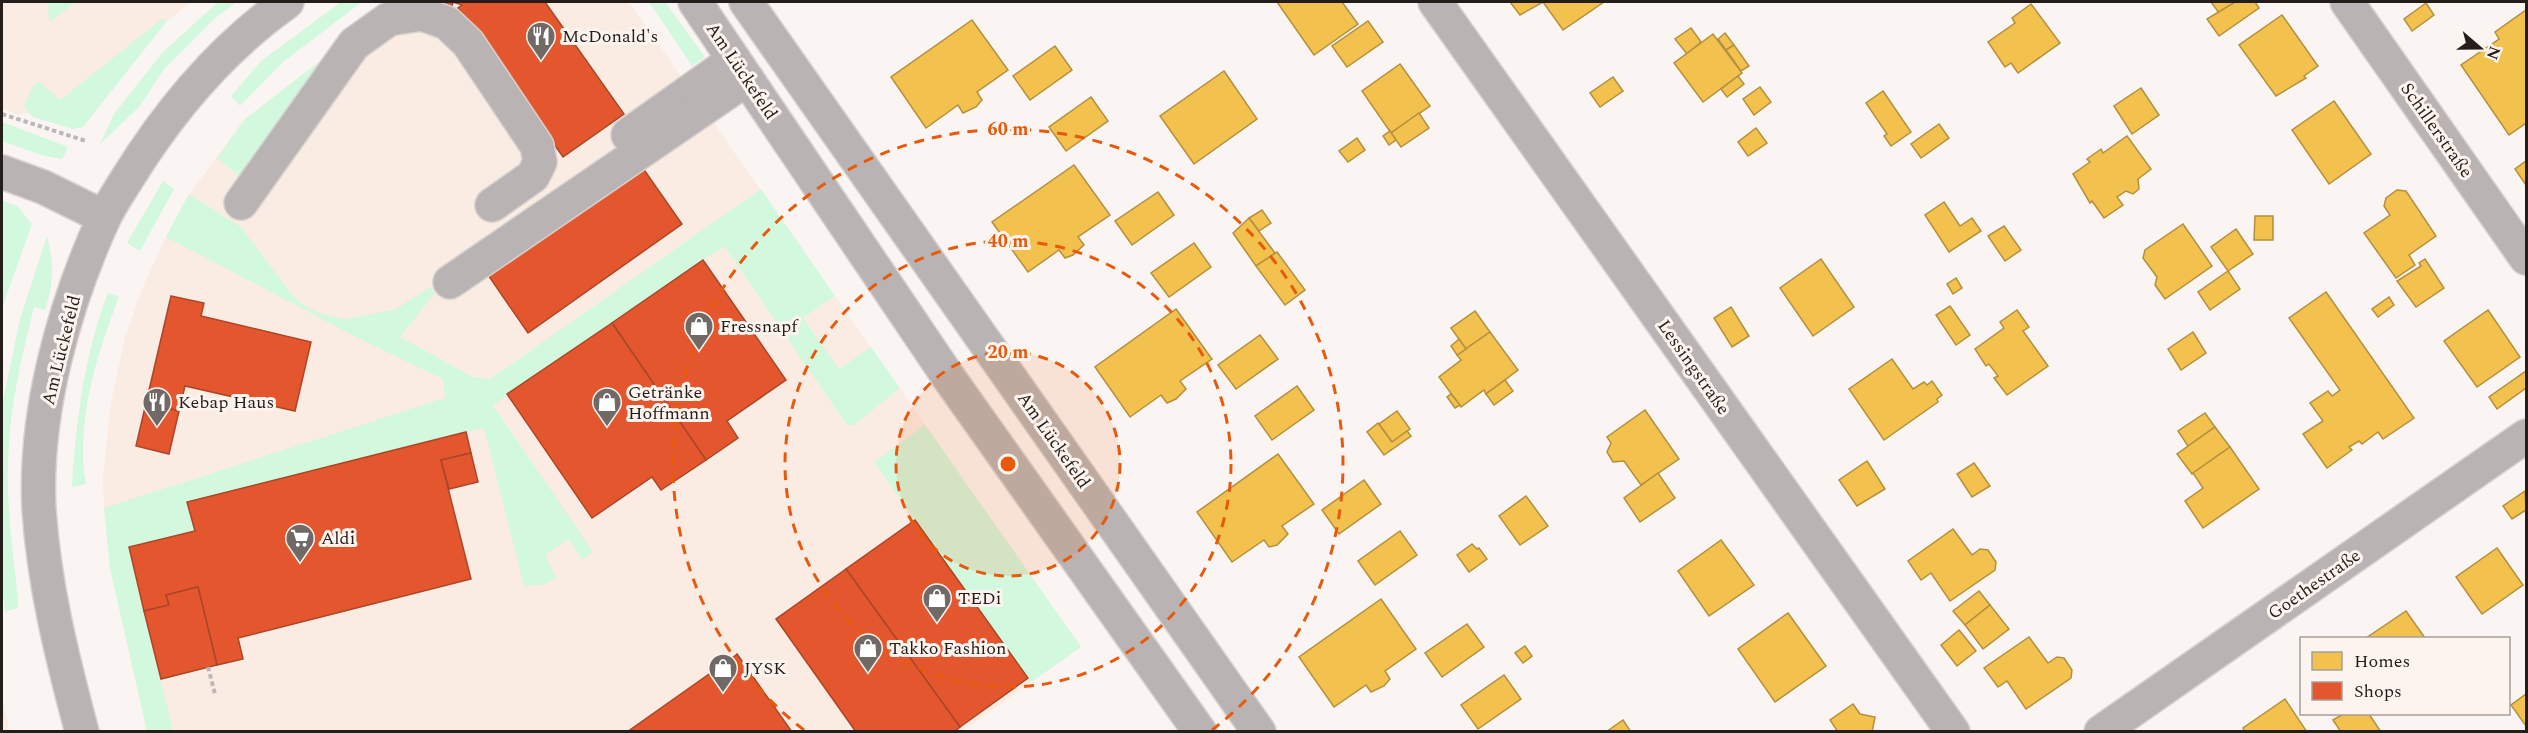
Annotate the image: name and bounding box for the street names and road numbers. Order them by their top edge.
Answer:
street label: Am Lückefeld [699,17,784,125]
street label: Schillerstraße [2394,77,2479,183]
street label: Am Lückefeld [35,292,88,408]
street label: Lessingstraße [1651,314,1736,420]
street label: Am Lückefeld [1010,387,1097,494]
street label: Goethestraße [2262,542,2366,626]

